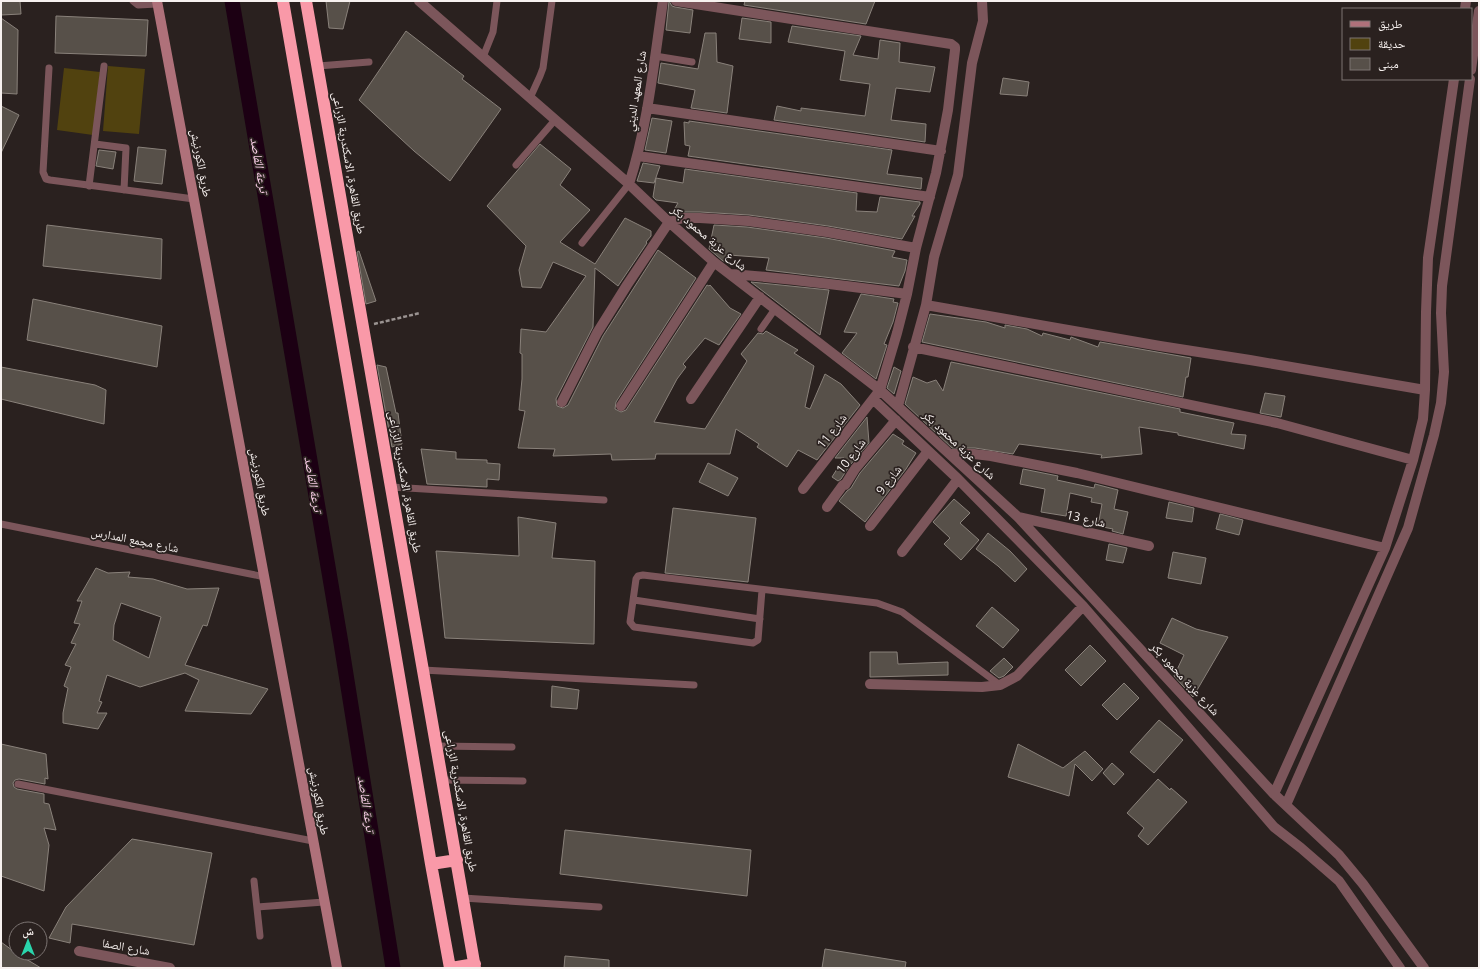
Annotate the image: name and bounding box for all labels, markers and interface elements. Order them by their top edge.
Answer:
legend [1342,8,1472,80]
text: طريق [1378,15,1403,32]
text: حديقة [1378,35,1406,52]
street label: شارع المعهد الديني [621,49,652,133]
text: مبنى [1378,55,1399,72]
street label: طريق القاهرة, الاسكندرية الزراعى [329,91,370,235]
street label: طريق الكورنيش [187,128,216,198]
water label: ترعة القاصد [246,136,274,197]
street label: شارع عزبة محمود بكر [667,200,751,275]
street label: شارع عزبة محمود بكر [918,406,1000,483]
street label: طريق القاهرة, الاسكندرية الزراعى [385,410,426,554]
street label: شارع 11 [813,410,851,452]
street label: شارع 10 [832,435,869,477]
street label: طريق الكورنيش [246,447,275,517]
water label: ترعة القاصد [300,455,328,516]
street label: شارع 9 [872,461,905,498]
street label: شارع 13 [1065,506,1107,531]
street label: شارع مجمع المدارس [90,523,180,556]
street label: شارع عزبة محمود بكر [1146,638,1224,719]
street label: طريق القاهرة, الاسكندرية الزراعى [441,729,482,873]
street label: طريق الكورنيش [305,766,334,836]
water label: ترعة القاصد [354,775,381,836]
north arrow [8,921,48,961]
text: ش [22,923,34,939]
street label: شارع الصفا [101,934,151,959]

